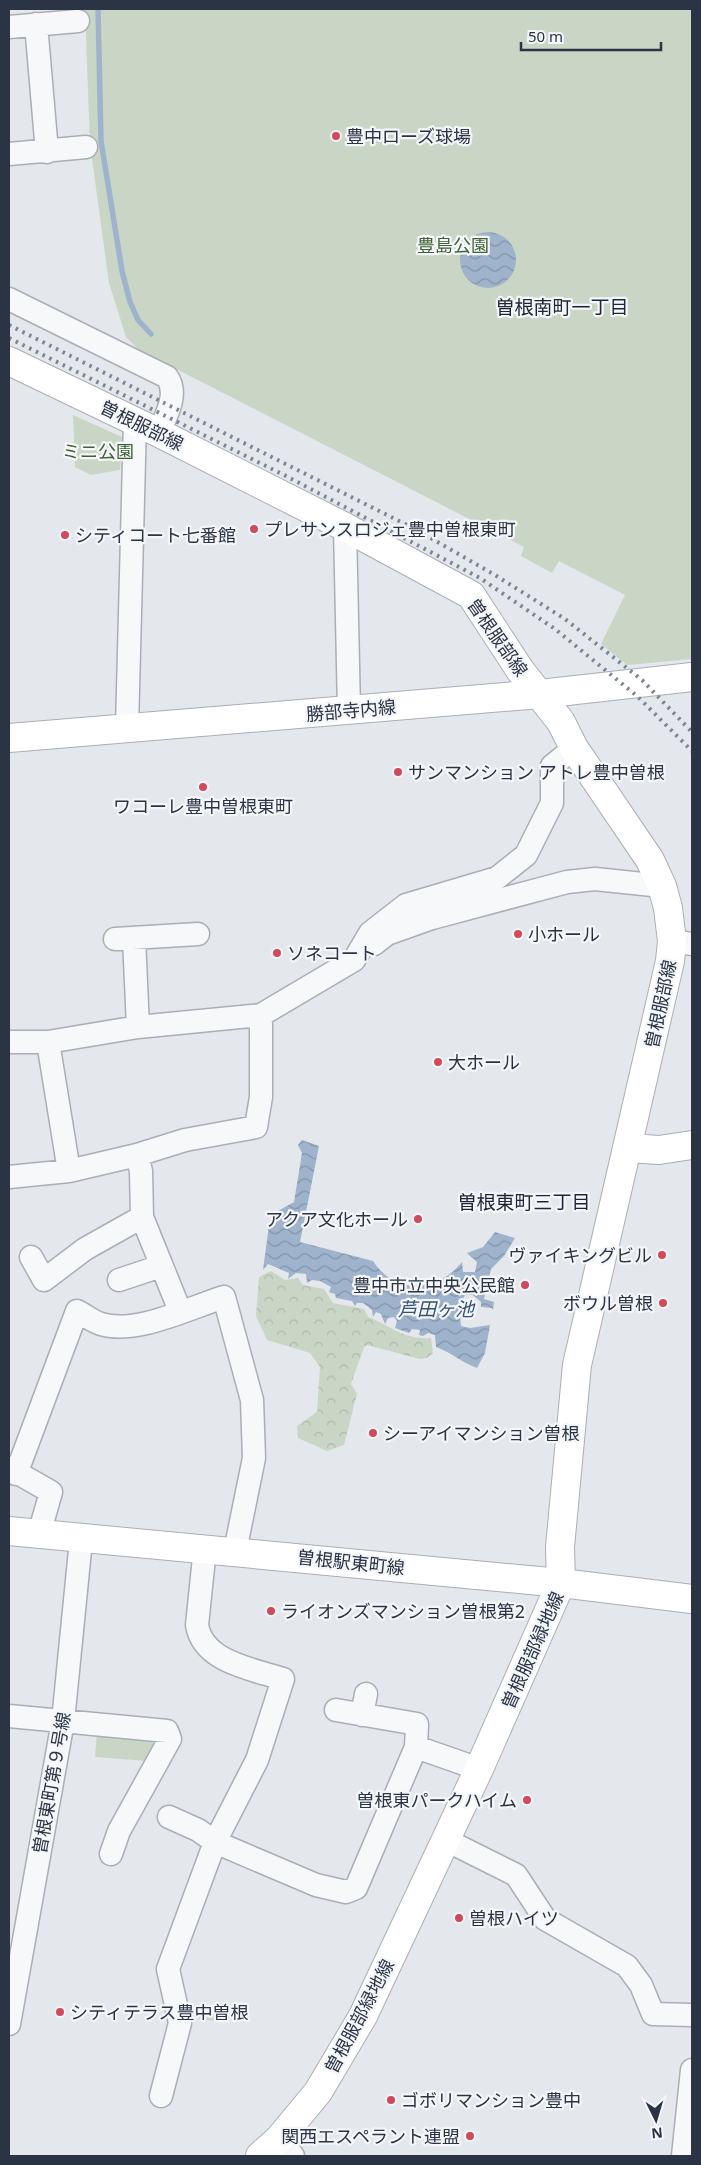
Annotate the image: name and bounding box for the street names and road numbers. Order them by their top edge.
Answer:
street label: 曽根服部線 [96,394,188,456]
street label: 曽根服部線 [462,593,534,681]
street label: 勝部寺内線 [305,694,397,726]
street label: 曽根服部線 [639,957,681,1051]
street label: 曽根駅東町線 [296,1544,406,1580]
street label: 曽根服部緑地線 [495,1588,569,1712]
street label: 曽根東町第９号線 [27,1710,75,1856]
street label: 曽根服部緑地線 [319,1955,399,2077]

